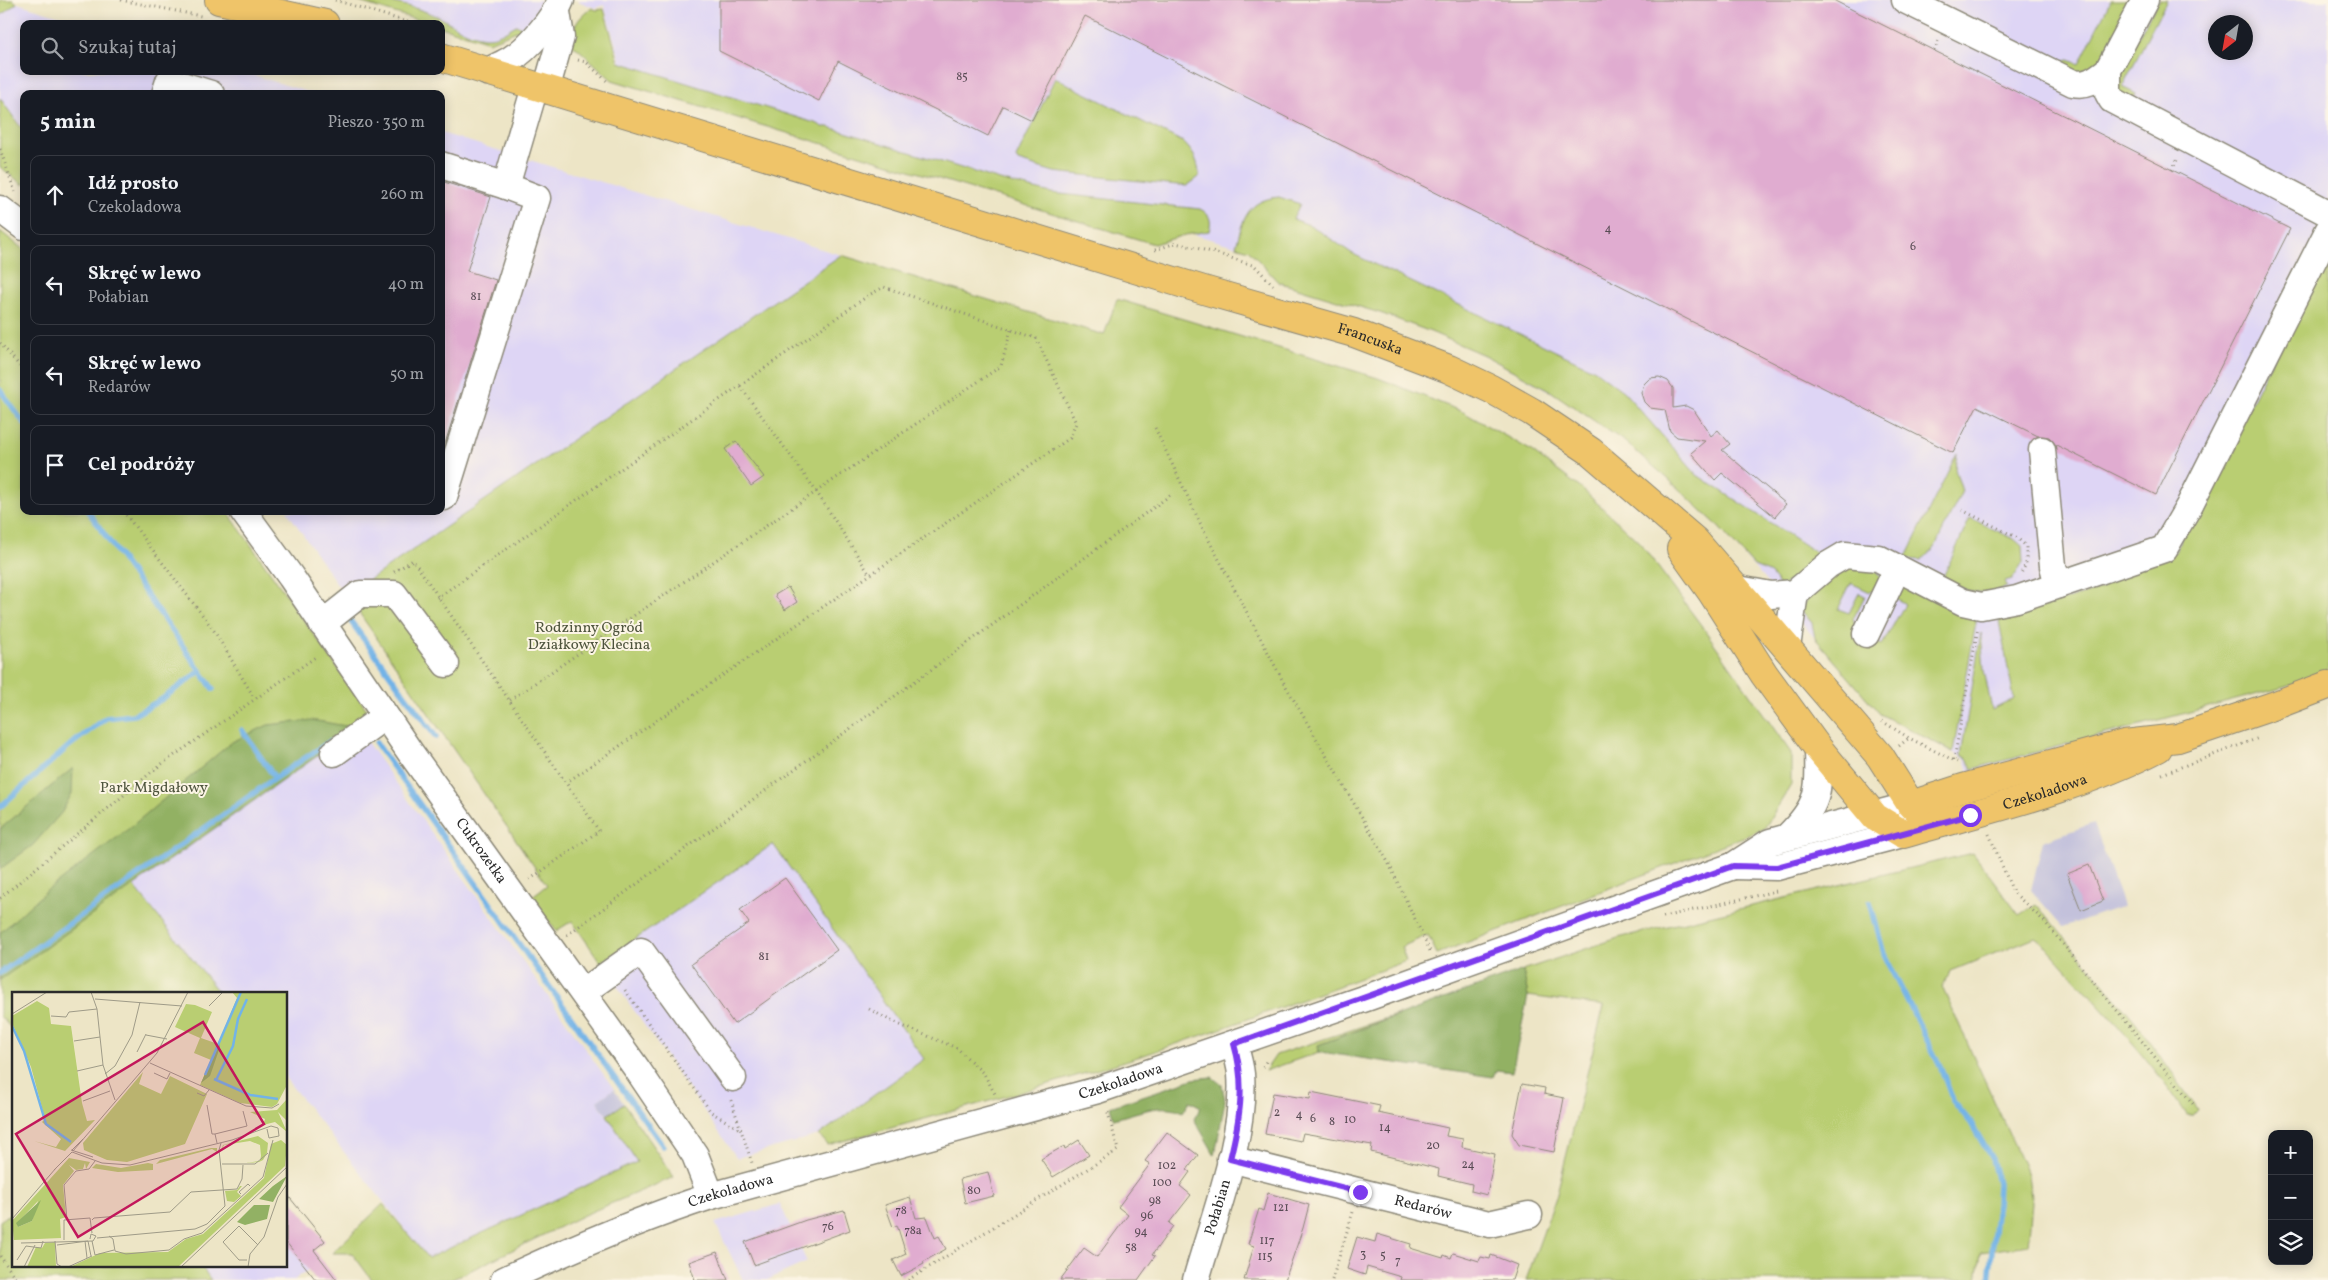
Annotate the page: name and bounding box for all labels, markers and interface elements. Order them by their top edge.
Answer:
north arrow [2208,15,2253,60]
search box [20,20,445,75]
icon: search [38,34,66,62]
text: Szukaj tutaj [78,35,177,61]
house number: 85 [956,69,968,85]
text: 5 min [40,108,96,137]
text: Pieszo · 350 m [328,112,425,134]
text: Idź prosto [88,171,179,197]
icon: ahead [41,181,69,209]
text: 260 m [380,184,424,206]
text: Czekoladowa [88,197,181,219]
house number: 4 [1604,221,1612,237]
house number: 6 [1910,239,1916,255]
text: Skręć w lewo [88,261,201,287]
icon: left [41,271,69,299]
text: 40 m [388,274,424,296]
text: Połabian [88,287,149,309]
house number: 81 [471,289,481,305]
street label: Francuska [1335,318,1406,361]
text: Skręć w lewo [88,351,201,377]
icon: left [41,361,69,389]
text: 50 m [390,364,424,386]
text: Redarów [88,377,151,399]
icon: arrive [41,451,69,479]
text: Cel podróży [88,452,195,478]
park label: Rodzinny Ogród Działkowy Klecina [528,618,650,656]
street label: Czekoladowa [2000,769,2090,816]
park label: Park Migdałowy [100,778,208,799]
route start [1959,804,1982,827]
street label: Cukrozetka [450,814,512,888]
house number: 81 [759,949,769,965]
inset map [12,992,288,1268]
street label: Czekoladowa [1076,1058,1166,1105]
house number: 2 [1274,1105,1280,1121]
house number: 4 [1295,1107,1303,1123]
house number: 6 [1310,1111,1316,1127]
house number: 10 [1344,1112,1356,1128]
house number: 8 [1329,1114,1335,1130]
house number: 14 [1379,1120,1391,1136]
map controls [2268,1130,2313,1265]
button: + [2268,1130,2313,1175]
house number: 20 [1426,1138,1440,1154]
house number: 24 [1461,1157,1475,1173]
house number: 102 [1158,1158,1176,1174]
street label: Czekoladowa [685,1169,776,1213]
house number: 100 [1152,1175,1172,1191]
button: − [2268,1175,2313,1220]
street label: Połabian [1200,1177,1236,1238]
route end [1349,1181,1372,1204]
house number: 80 [967,1183,981,1199]
street label: Redarów [1392,1190,1454,1225]
house number: 98 [1149,1193,1161,1209]
house number: 121 [1273,1200,1289,1216]
house number: 78 [895,1203,907,1219]
house number: 96 [1141,1208,1153,1224]
house number: 76 [822,1219,834,1235]
button: layers [2268,1220,2313,1265]
house number: 78a [904,1223,922,1239]
house number: 94 [1134,1224,1148,1240]
house number: 117 [1259,1233,1275,1249]
house number: 58 [1125,1240,1137,1256]
house number: 3 [1360,1247,1366,1263]
house number: 5 [1380,1248,1386,1264]
house number: 115 [1257,1249,1273,1265]
house number: 7 [1395,1253,1401,1269]

